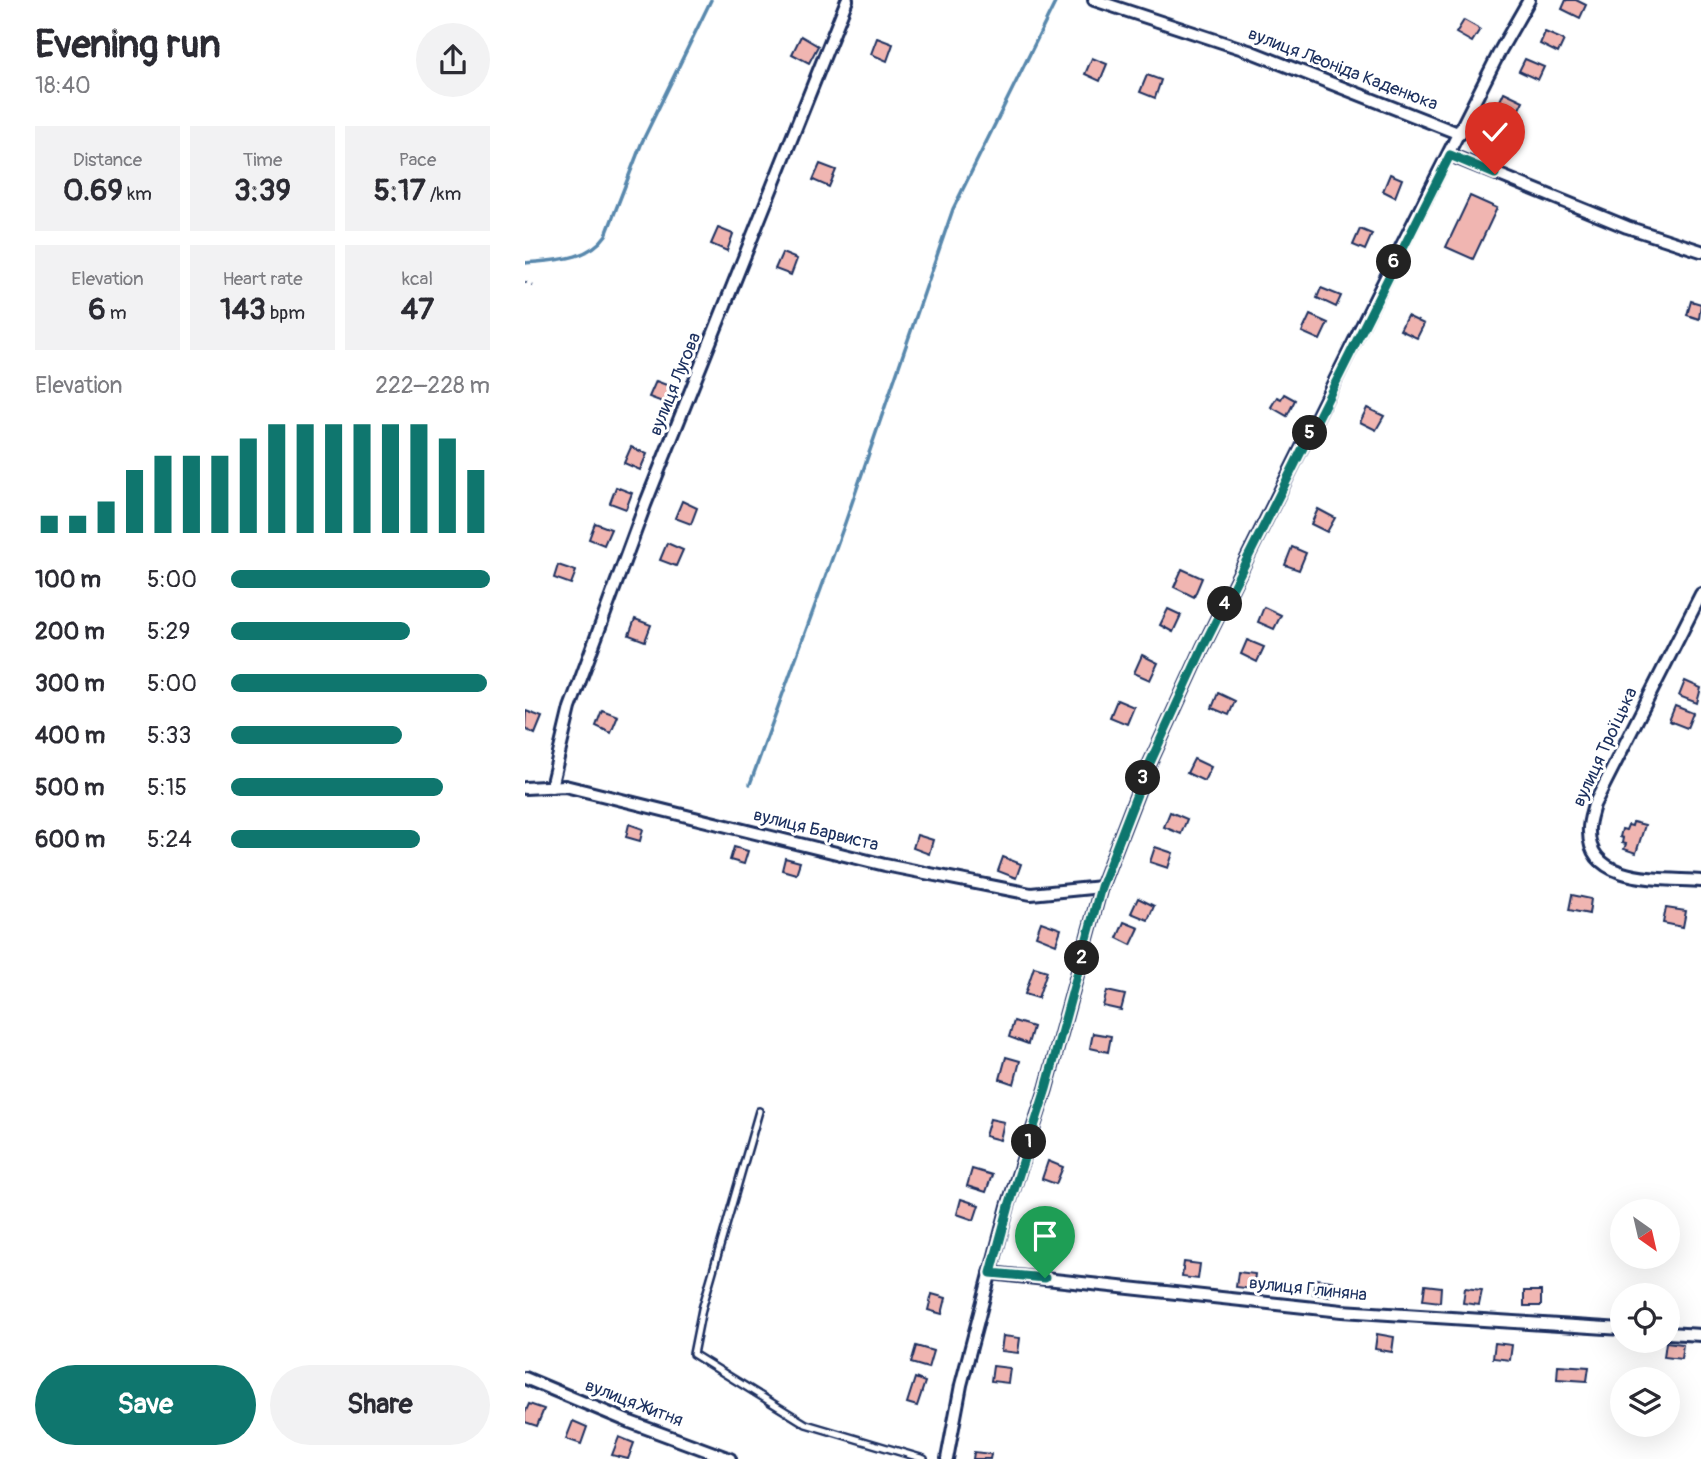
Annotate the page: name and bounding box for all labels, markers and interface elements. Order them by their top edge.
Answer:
text: Evening run [35,21,221,69]
street label: вулиця Леоніда Каденюка [1245,22,1441,116]
button: share [416,23,490,97]
text: 18:40 [35,71,91,100]
pin [1465,102,1525,174]
icon: check [1476,113,1514,151]
text: Distance [73,148,142,172]
text: Time [243,148,282,172]
text: Pace [399,148,436,172]
text: 0.69 [63,172,123,209]
text: 3:39 [234,172,291,209]
text: 5:17 [374,172,426,209]
text: km [123,182,152,206]
text: /km [426,182,461,206]
pin: 6 [1377,244,1411,280]
text: 6 [1388,249,1399,273]
text: Elevation [71,267,144,291]
text: Heart rate [222,267,303,291]
text: kcal [402,267,433,291]
text: 6 [88,291,106,328]
text: 143 [220,291,266,328]
text: 47 [401,291,434,328]
text: m [106,301,127,325]
text: bpm [266,301,305,325]
street label: вулиця Лугова [644,329,706,439]
text: Elevation [35,371,123,400]
text: 222–228 m [375,371,490,400]
pin: 5 [1293,416,1327,450]
text: 5 [1304,420,1315,444]
text: 100 m [35,565,101,594]
text: 5:00 [147,565,197,594]
pin: 4 [1207,586,1243,622]
text: 4 [1219,591,1230,615]
text: 200 m [35,617,105,646]
text: 5:29 [147,617,190,646]
text: 300 m [35,669,105,698]
text: 5:00 [147,669,197,698]
street label: вулиця Троїцька [1567,684,1643,810]
text: 400 m [35,721,105,750]
text: 5:33 [147,721,191,750]
pin: 3 [1125,760,1161,796]
text: 3 [1137,765,1148,789]
text: 500 m [35,773,104,802]
text: 5:15 [147,773,187,802]
street label: вулиця Барвиста [751,803,881,857]
text: 600 m [35,825,105,854]
text: 5:24 [147,825,192,854]
pin: 2 [1065,940,1099,976]
text: 2 [1076,945,1087,969]
pin: 1 [1011,1124,1047,1160]
text: 1 [1025,1129,1032,1153]
north arrow [1610,1199,1680,1269]
map controls [1610,1199,1680,1437]
pin [1015,1206,1075,1278]
icon: arrive [1026,1217,1064,1255]
street label: вулиця Глиняна [1248,1271,1368,1307]
button: locate [1610,1283,1680,1353]
button: Save [35,1365,256,1445]
button: Share [270,1365,490,1445]
button: layers [1610,1367,1680,1437]
street label: вулиця Житня [582,1374,686,1432]

